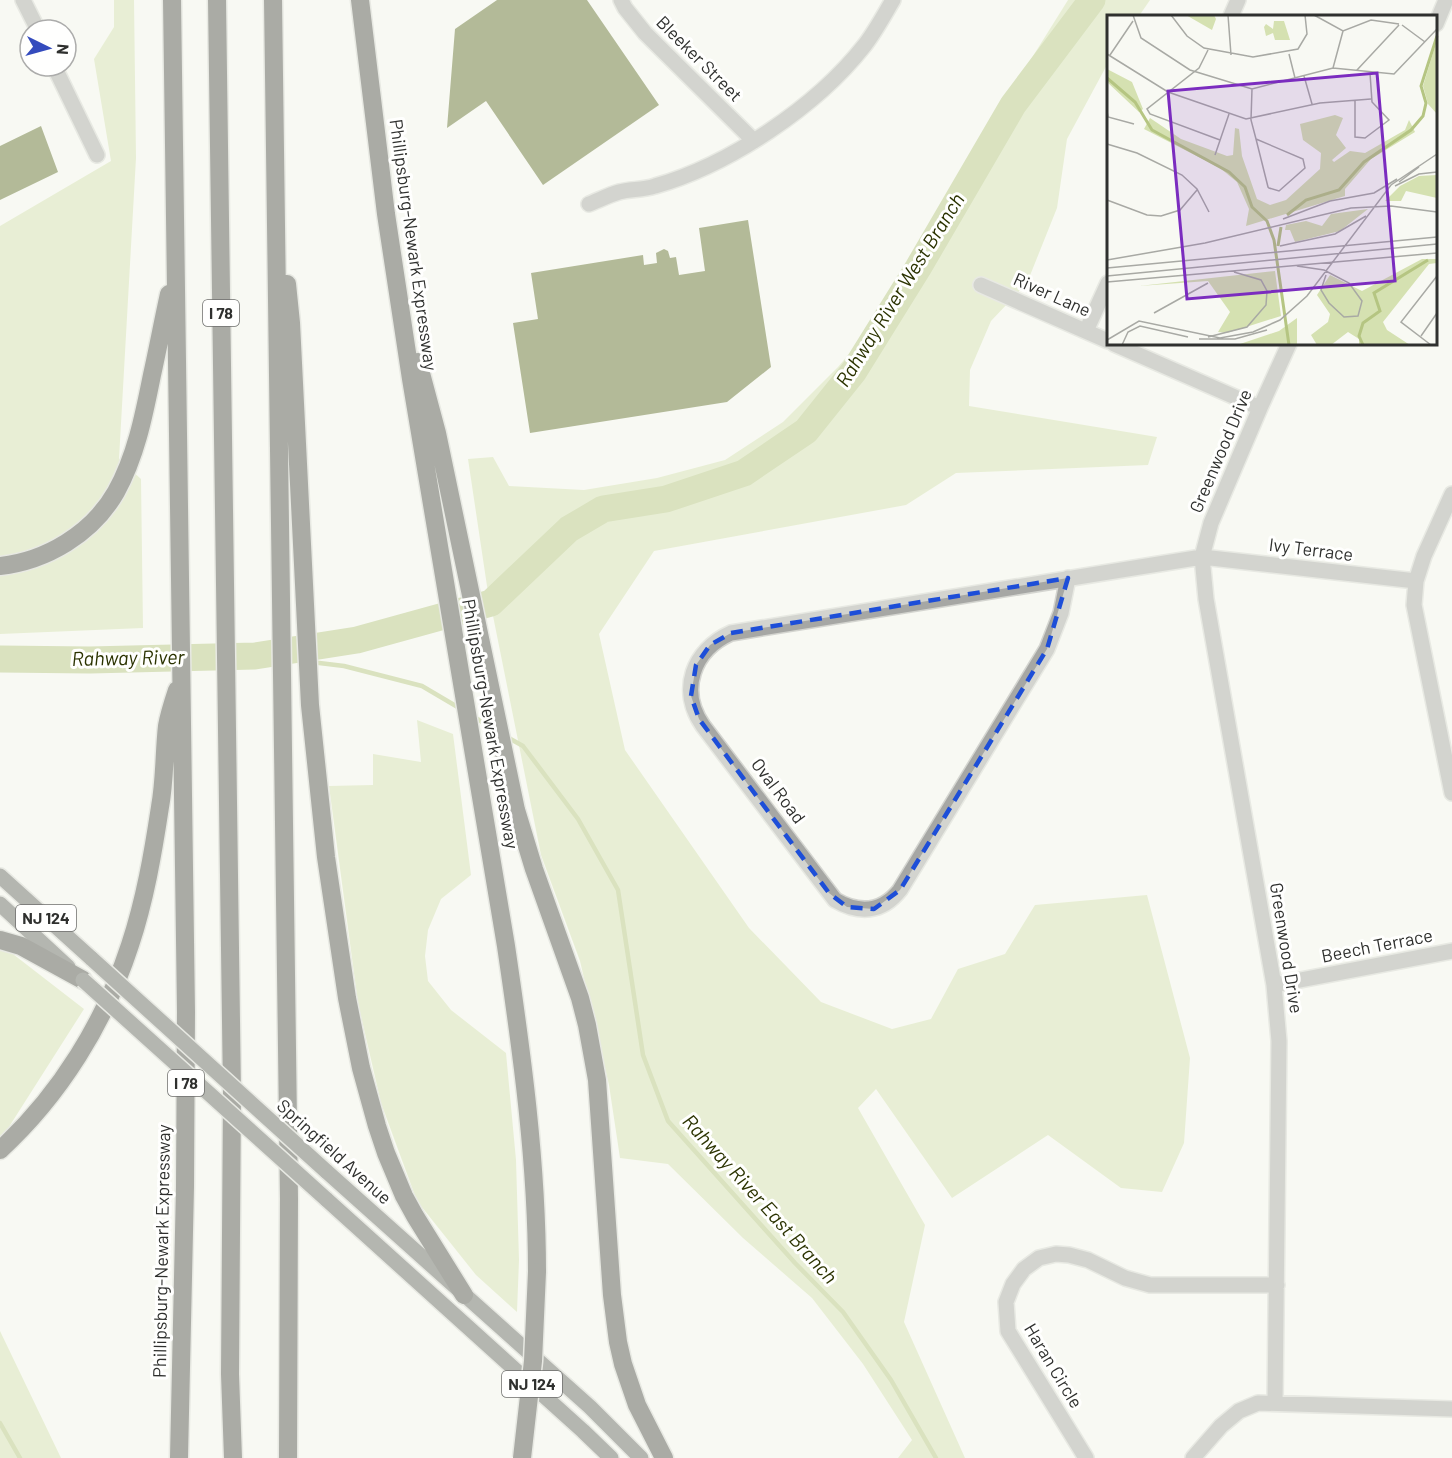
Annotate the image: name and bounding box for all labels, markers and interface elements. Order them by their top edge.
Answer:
street label: Bleeker Street [652,11,747,106]
inset map [1107,15,1437,345]
north arrow [18,18,78,78]
text: N [54,43,73,55]
street label: Phillipsburg-Newark Expressway [385,118,443,372]
water label: Rahway River West Branch [830,188,969,391]
street label: River Lane [1010,267,1094,321]
road number: I 78 [203,300,239,326]
street label: Greenwood Drive [1184,386,1256,516]
street label: Ivy Terrace [1268,533,1355,565]
street label: Phillipsburg-Newark Expressway [458,597,524,851]
water label: Rahway River [71,644,186,670]
street label: Oval Road [747,753,811,827]
street label: Greenwood Drive [1266,881,1308,1015]
road number: NJ 124 [16,905,76,931]
street label: Beech Terrace [1319,923,1434,967]
road number: I 78 [168,1070,204,1096]
street label: Springfield Avenue [273,1094,396,1208]
water label: Rahway River East Branch [678,1109,843,1288]
street label: Phillipsburg-Newark Expressway [148,1124,174,1378]
street label: Haran Circle [1020,1319,1088,1412]
road number: NJ 124 [502,1371,562,1397]

